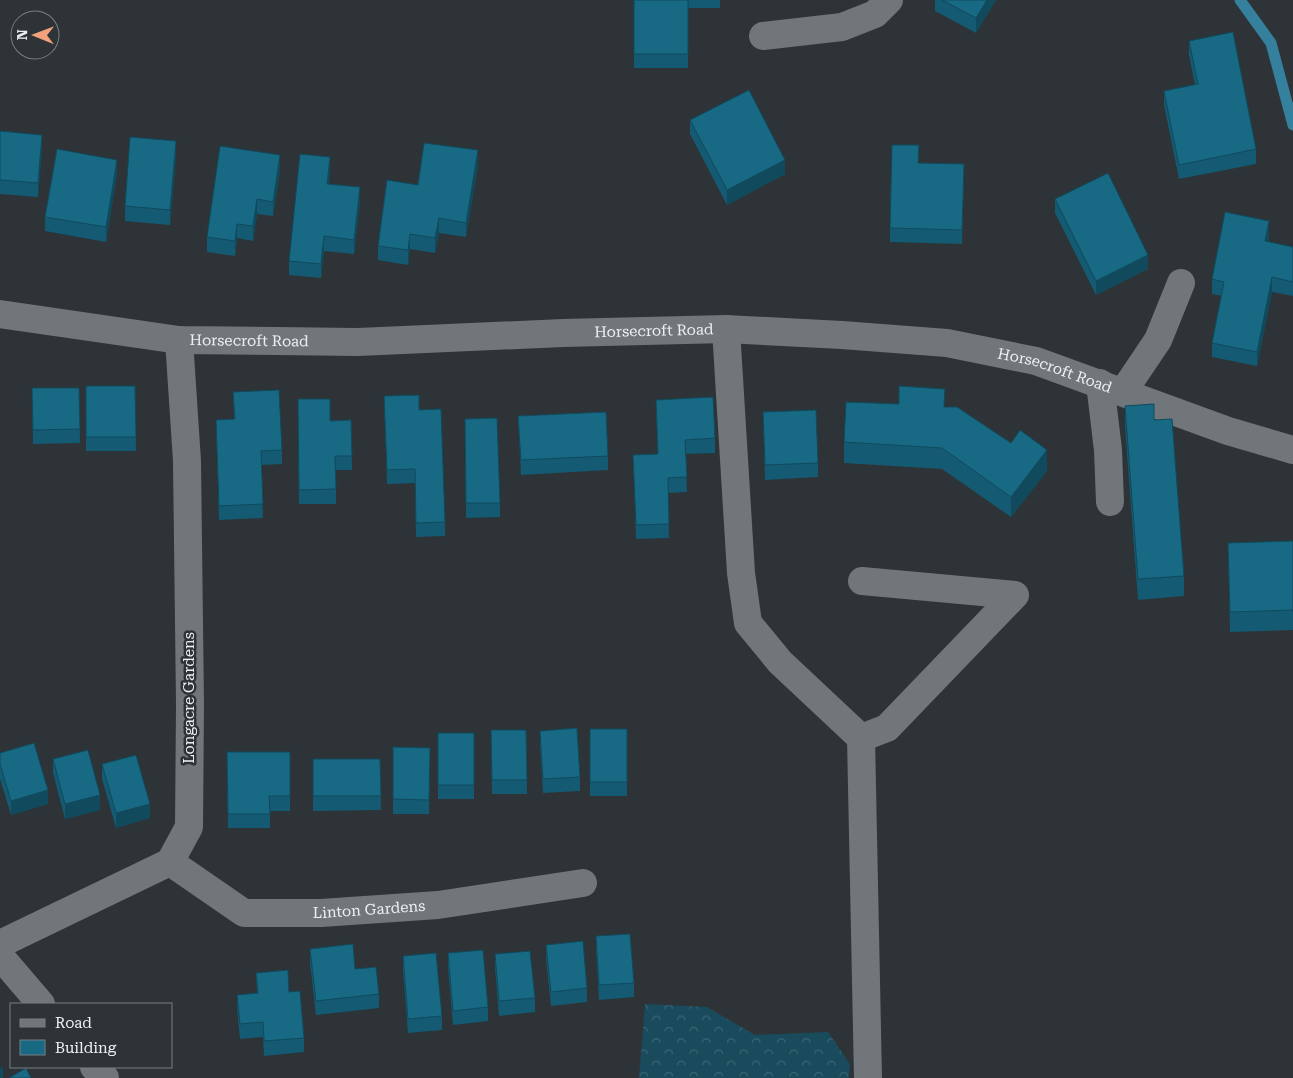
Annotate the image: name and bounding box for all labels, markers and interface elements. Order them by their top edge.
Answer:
north arrow [10,10,60,60]
text: N [14,29,30,40]
street label: Horsecroft Road [594,320,714,341]
street label: Horsecroft Road [189,331,309,350]
street label: Horsecroft Road [996,344,1115,397]
street label: Longacre Gardens [180,632,198,764]
street label: Linton Gardens [313,897,426,922]
legend [10,1003,172,1068]
text: Road [55,1014,92,1032]
text: Building [55,1039,117,1057]

